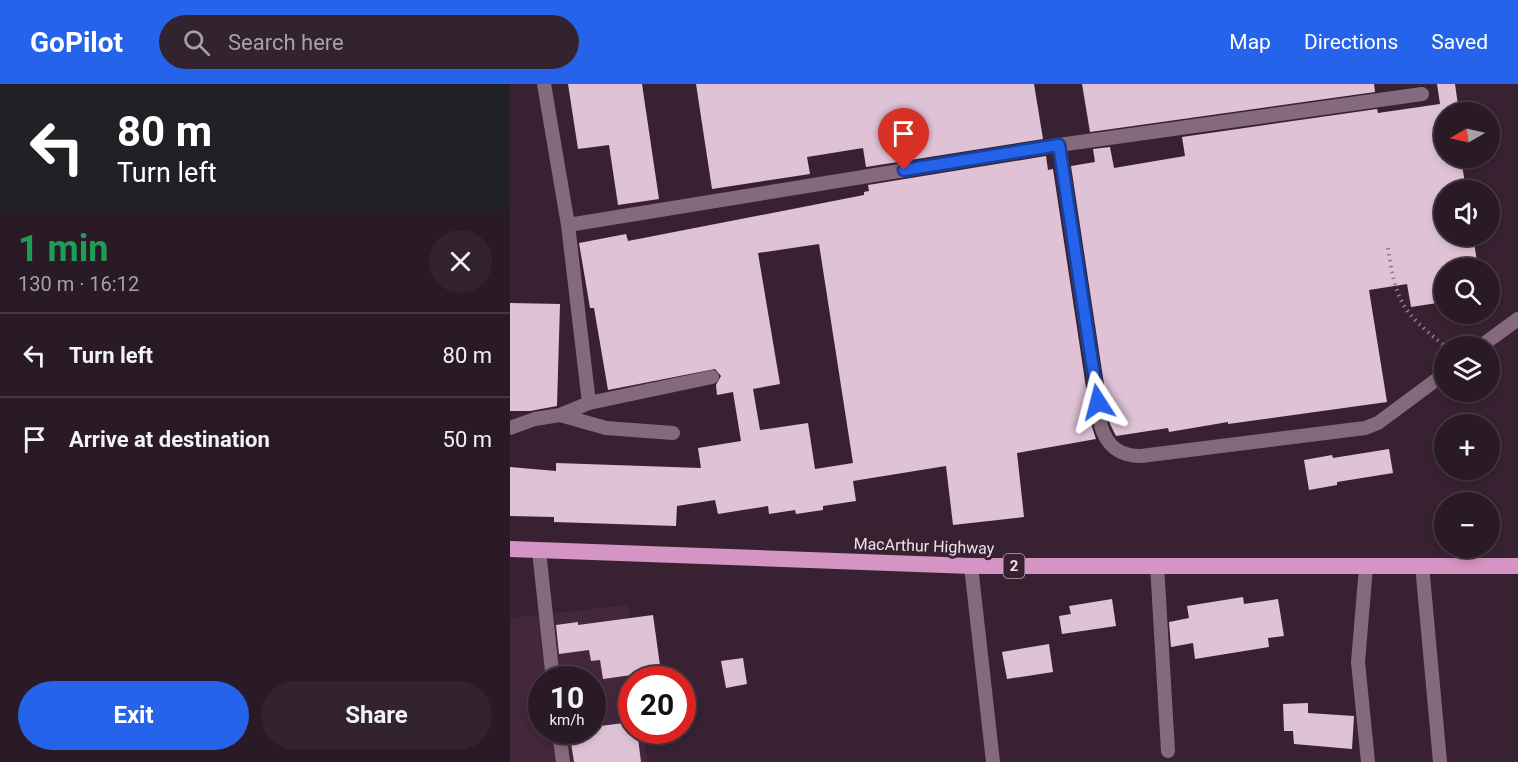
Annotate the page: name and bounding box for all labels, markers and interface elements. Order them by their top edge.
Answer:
search box [159,15,579,69]
text: GoPilot [30,26,123,59]
icon: search [180,26,213,59]
text: Search here [228,30,344,55]
text: Map [1229,30,1271,54]
text: Directions [1304,30,1398,54]
text: Saved [1431,30,1488,54]
north arrow [1434,102,1500,168]
map controls [1434,102,1500,558]
text: 80 m [117,107,212,156]
icon: left [18,108,96,186]
pin [878,108,929,170]
icon: arrive [887,117,920,150]
text: Turn left [117,157,217,189]
button: sound [1434,180,1500,246]
text: 1 min [18,228,109,270]
button: close [429,230,492,293]
button: search [1434,258,1500,324]
text: 130 m · 16:12 [18,272,139,296]
button: layers [1434,336,1500,402]
icon: left [18,339,51,372]
text: Turn left [69,343,153,368]
text: 80 m [443,343,492,368]
position arrow [1066,370,1130,434]
button: + [1434,414,1500,480]
icon: arrive [18,423,51,456]
text: Arrive at destination [69,427,270,452]
text: 50 m [443,427,492,452]
button: − [1434,492,1500,558]
street label: MacArthur Highway [853,534,995,558]
road number: 2 [1004,554,1024,578]
speed limit sign: 20 [618,666,696,744]
text: 10 [550,680,584,715]
button: Exit [18,681,249,750]
button: Share [261,681,492,750]
text: km/h [549,711,585,729]

